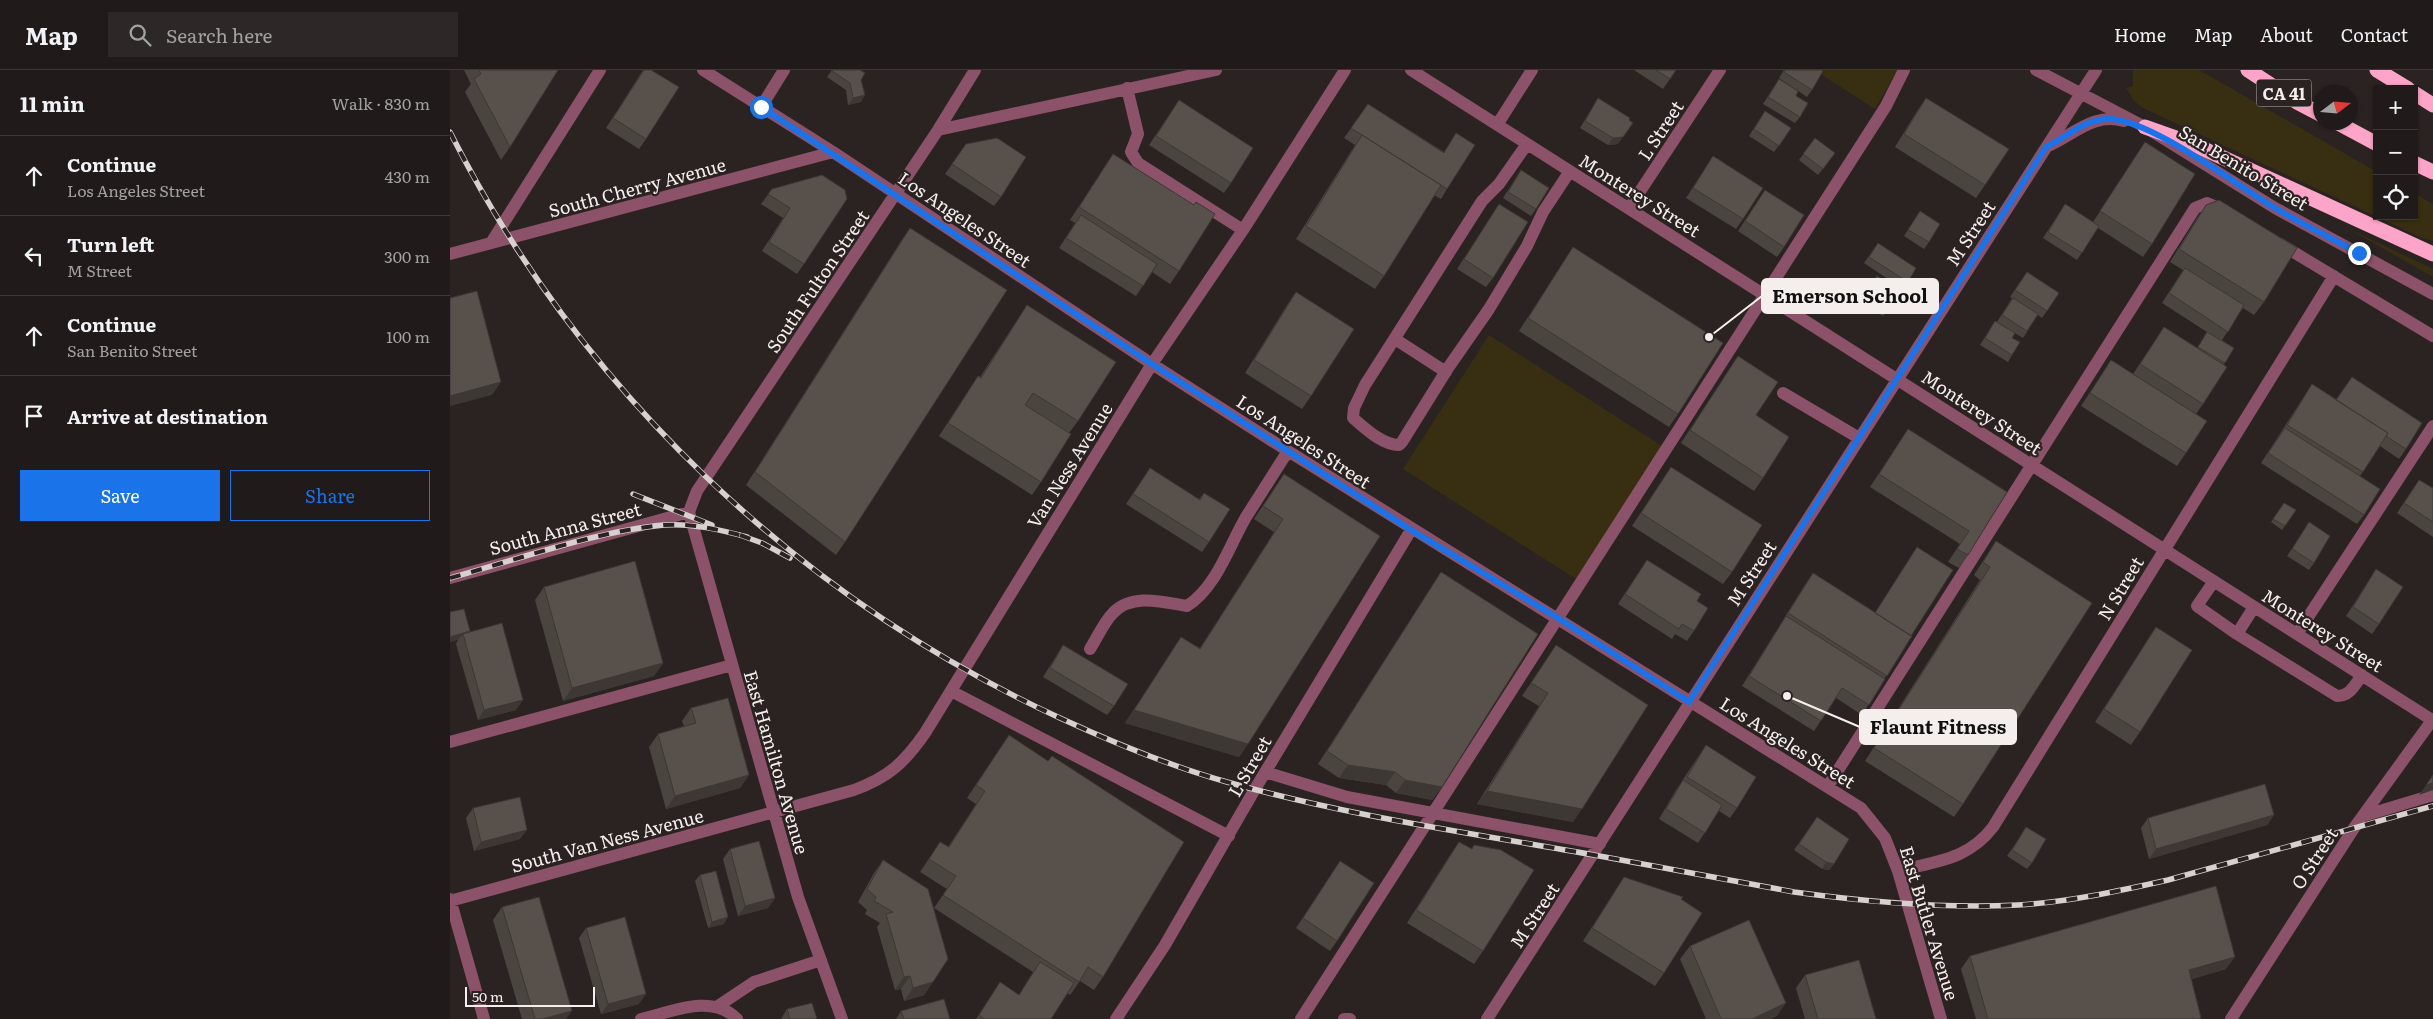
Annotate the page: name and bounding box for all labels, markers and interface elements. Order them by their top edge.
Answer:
search box [108,12,458,57]
text: Map [25,17,78,52]
icon: search [126,21,154,49]
text: Search here [166,21,272,49]
text: Home [2114,21,2166,48]
text: Map [2194,21,2232,48]
text: About [2260,21,2313,48]
text: Contact [2341,21,2408,48]
road number: CA 41 [2256,79,2312,106]
north arrow [2313,85,2358,130]
map controls [2373,85,2418,220]
button: + [2373,85,2418,130]
text: 11 min [20,87,85,118]
text: Walk · 830 m [332,91,430,115]
street label: L Street [1631,94,1690,165]
route start [750,96,773,119]
street label: San Benito Street [2174,118,2315,217]
button: − [2373,130,2418,175]
street label: Monterey Street [1574,147,1707,244]
text: Continue [67,150,156,178]
street label: South Cherry Avenue [545,150,729,224]
icon: ahead [20,162,48,190]
text: 430 m [385,164,430,188]
street label: Los Angeles Street [893,164,1037,274]
button: locate [2373,175,2418,220]
text: Los Angeles Street [67,178,205,202]
street label: M Street [1939,194,2002,271]
street label: South Fulton Street [759,203,875,358]
text: Turn left [67,230,154,258]
icon: left [20,242,48,270]
route end [2348,242,2371,265]
text: 300 m [384,244,430,268]
text: M Street [67,258,132,282]
callout: Emerson School [1762,279,1938,313]
text: Emerson School [1772,281,1928,309]
text: Continue [67,310,156,338]
icon: ahead [20,322,48,350]
text: 100 m [386,324,430,348]
text: San Benito Street [67,338,198,362]
street label: Monterey Street [1917,363,2048,461]
street label: Los Angeles Street [1232,387,1377,495]
street label: Van Ness Avenue [1020,397,1118,533]
icon: arrive [20,402,48,430]
text: Arrive at destination [67,402,268,430]
button: Save [20,470,220,521]
button: Share [230,470,430,521]
street label: South Anna Street [486,495,645,561]
street label: M Street [1720,534,1783,611]
street label: N Street [2090,550,2150,625]
street label: Monterey Street [2257,582,2390,679]
street label: East Hamilton Avenue [738,667,816,857]
street label: Los Angeles Street [1715,689,1862,795]
callout: Flaunt Fitness [1860,710,2016,744]
text: Flaunt Fitness [1870,712,2006,740]
street label: L Street [1221,730,1278,802]
street label: South Van Ness Avenue [508,801,706,879]
street label: O Street [2284,821,2344,894]
street label: East Butler Avenue [1894,842,1966,1004]
street label: M Street [1503,876,1566,953]
scale bar [465,984,595,1007]
text: 50 m [472,986,504,1006]

